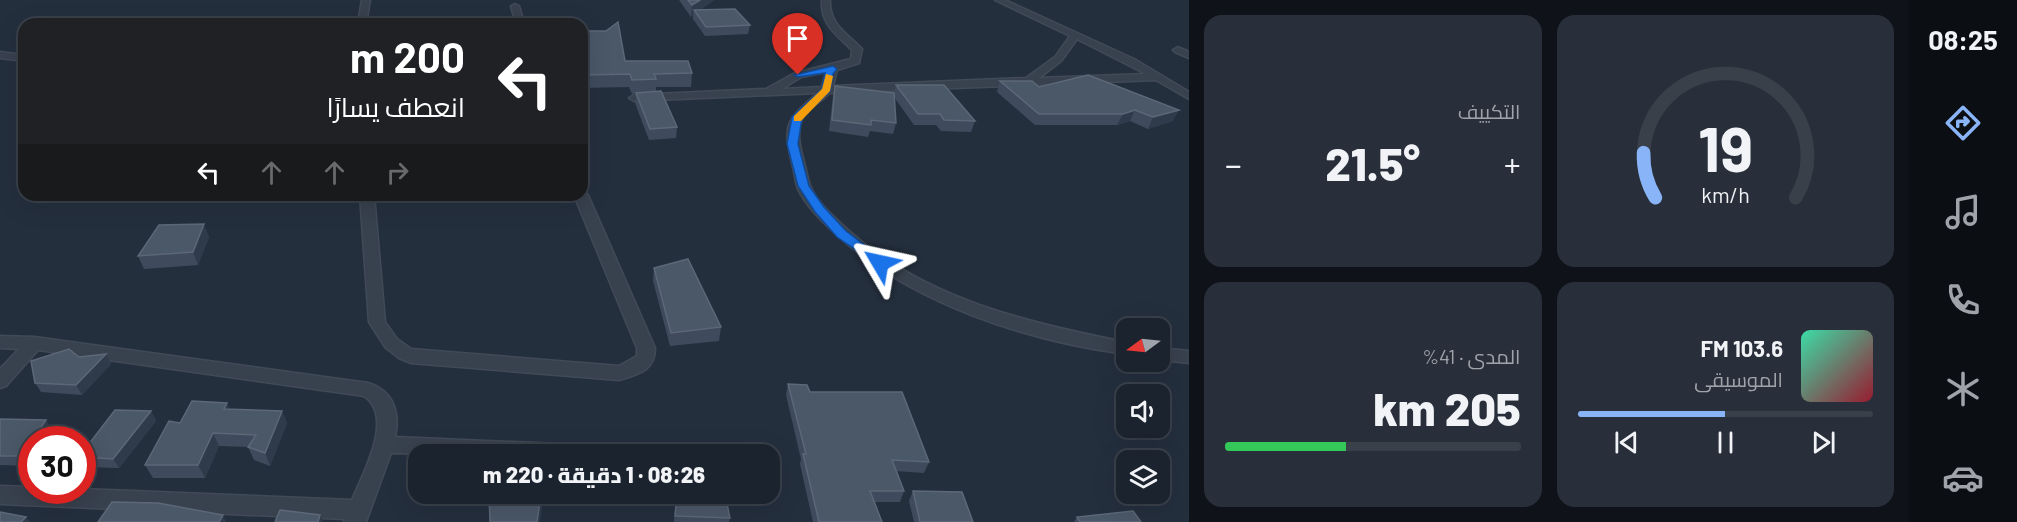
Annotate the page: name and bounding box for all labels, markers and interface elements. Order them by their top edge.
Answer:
pin [772,13,823,75]
icon: arrive [781,22,814,55]
text: 08:25 [1928,23,1998,55]
text: 200 m [350,31,465,81]
icon: left [486,42,564,120]
text: انعطف يسارًا [326,90,465,122]
text: التكييف [1458,99,1521,123]
icon: directions [1942,102,1984,144]
text: 19 [1698,110,1753,184]
text: 21.5° [1325,136,1420,190]
text: − [1225,144,1242,184]
text: + [1504,144,1521,184]
icon: left [192,156,225,189]
icon: ahead [255,156,288,189]
icon: ahead [318,156,351,189]
icon: right [381,156,414,189]
text: km/h [1701,182,1750,207]
icon: music [1942,191,1984,233]
position arrow [848,231,912,295]
icon: phone [1942,279,1984,321]
north arrow [1116,318,1170,372]
map controls [1116,318,1170,504]
text: 103.6 FM [1701,335,1783,361]
text: المدى · 41% [1422,344,1521,368]
text: الموسيقى [1694,367,1783,391]
icon: climate [1942,368,1984,410]
text: 205 km [1373,381,1521,435]
button: sound [1116,384,1170,438]
speed limit sign: 30 [18,426,96,504]
icon: previous [1610,426,1643,459]
icon: pause [1709,426,1742,459]
icon: next [1807,426,1840,459]
button: layers [1116,450,1170,504]
icon: car [1942,457,1984,499]
text: 08:26 · 1 دقيقة · 220 m [483,461,705,487]

